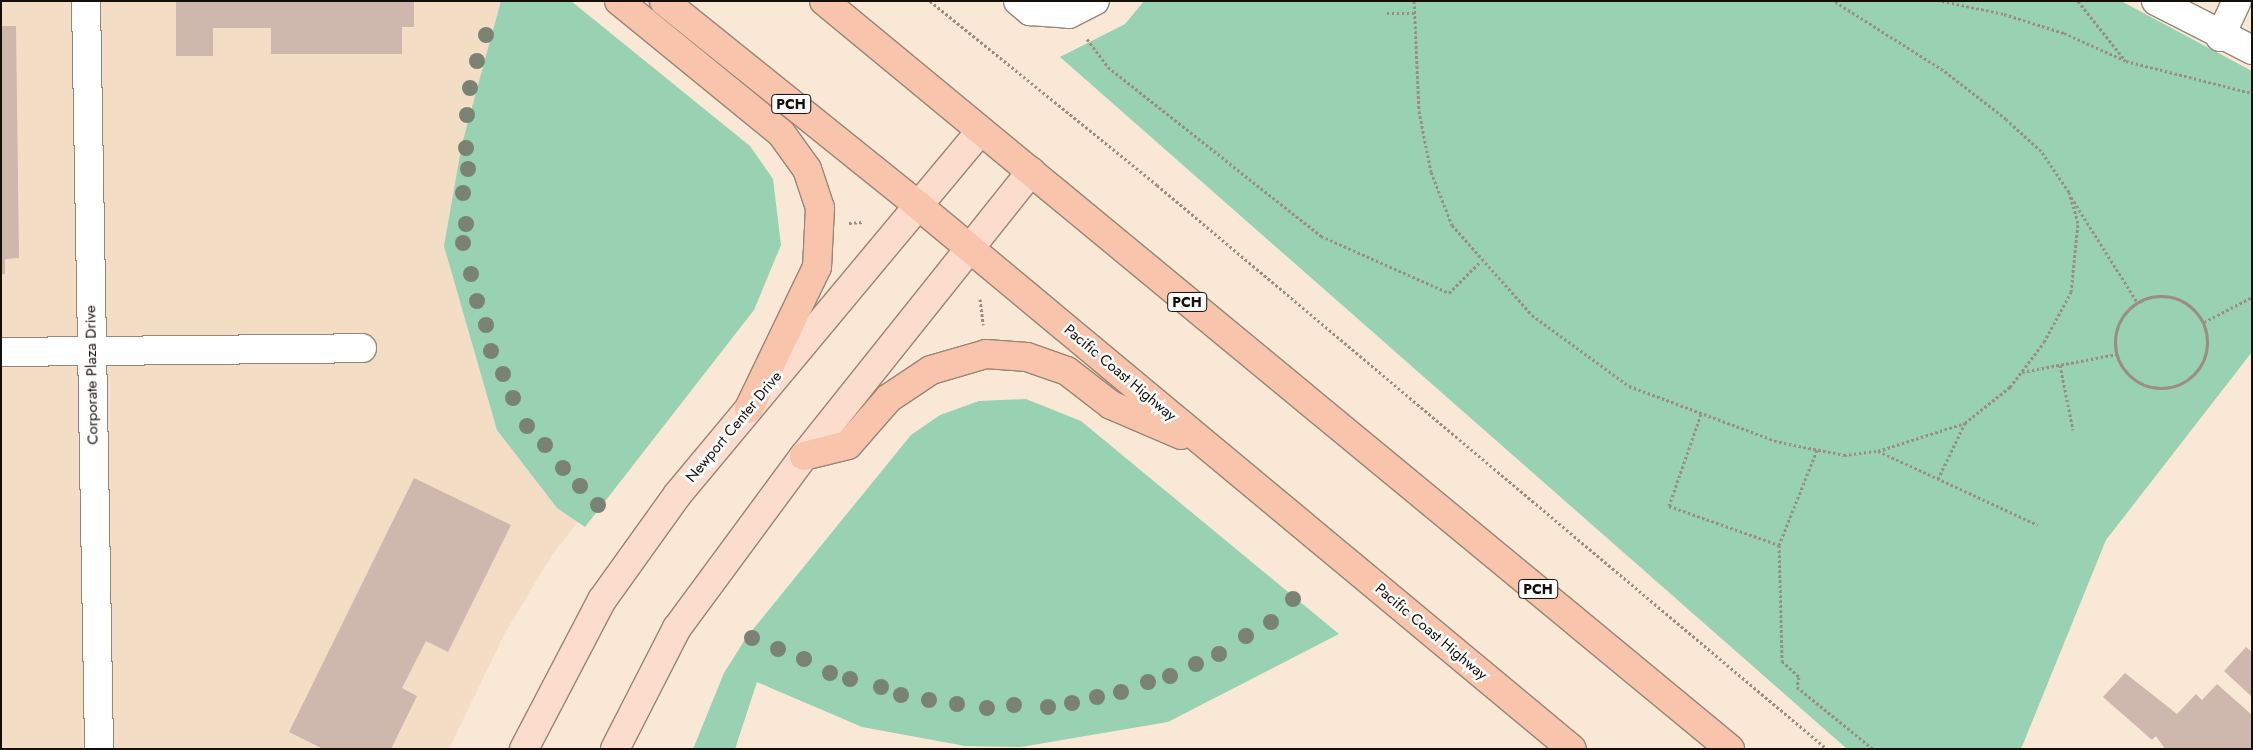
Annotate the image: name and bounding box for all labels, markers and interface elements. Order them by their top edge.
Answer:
road number: PCH [771,92,811,116]
road number: PCH [1167,290,1207,314]
street label: Corporate Plaza Drive [82,305,102,445]
street label: Pacific Coast Highway [1060,321,1180,425]
street label: Newport Center Drive [682,368,786,486]
road number: PCH [1518,578,1558,600]
street label: Pacific Coast Highway [1371,580,1491,684]

